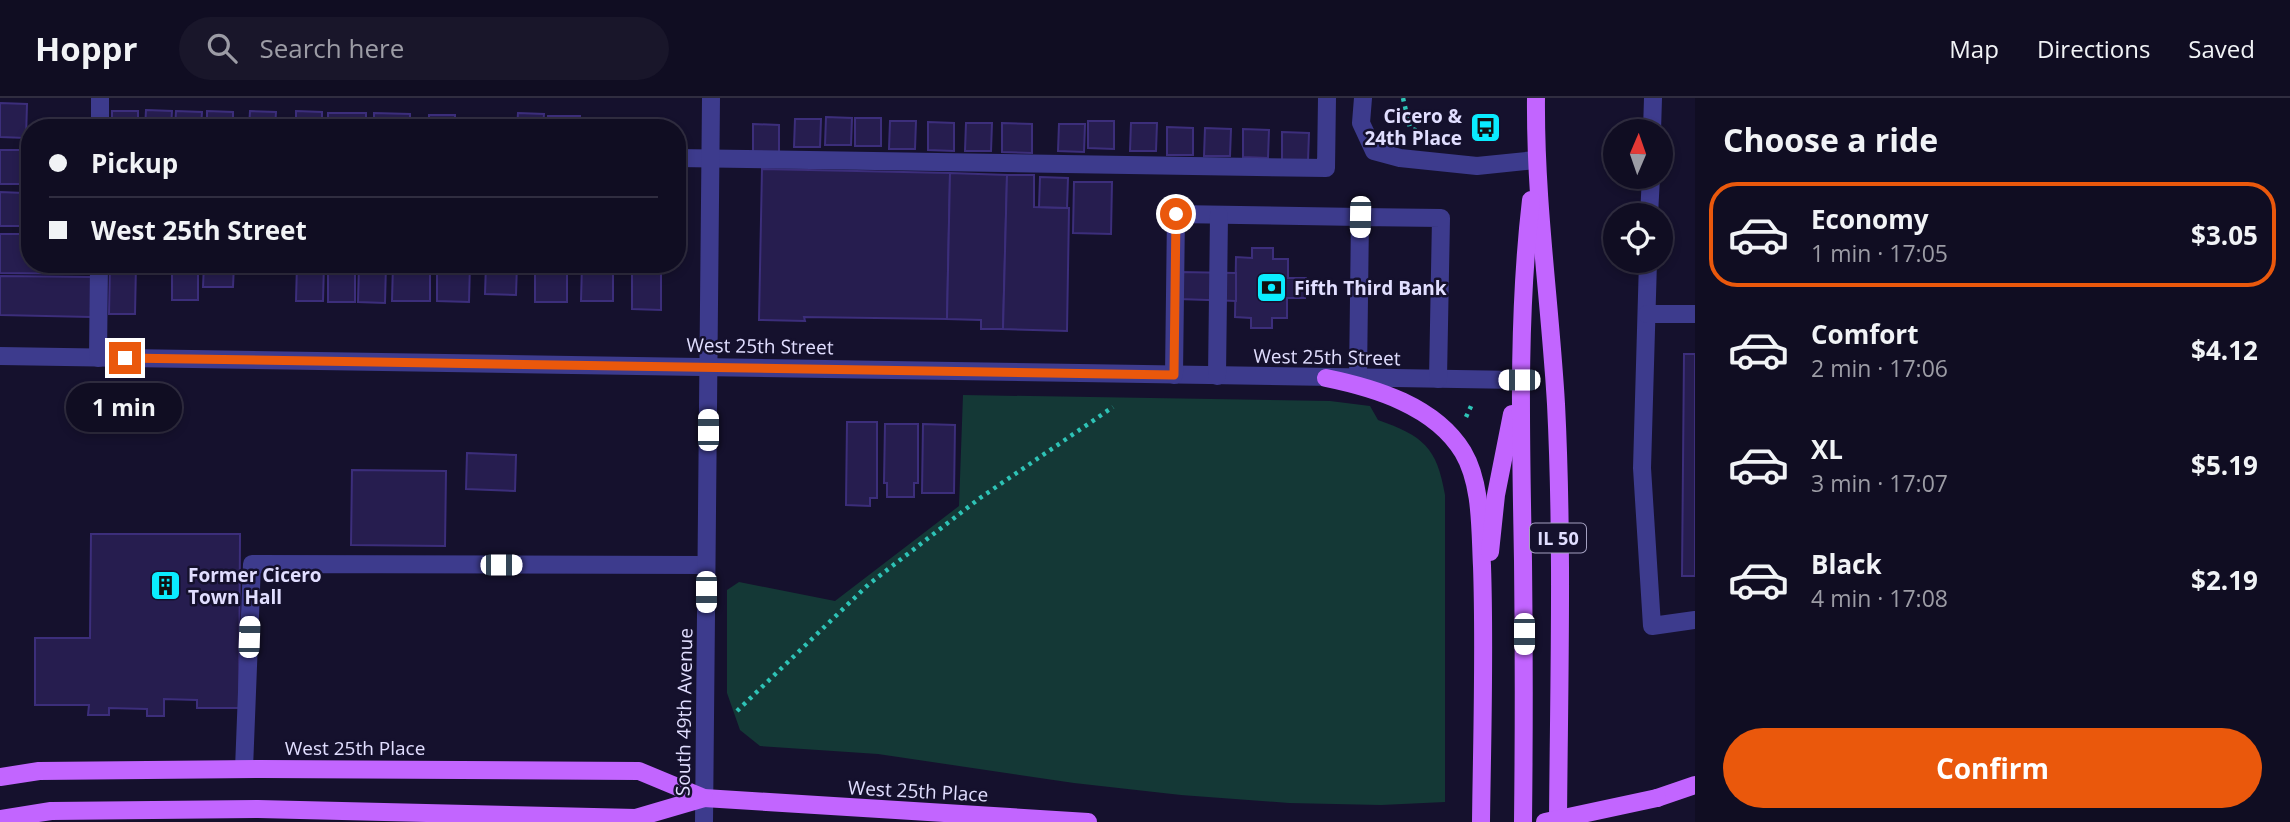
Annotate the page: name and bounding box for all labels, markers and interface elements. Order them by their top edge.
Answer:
search box [179,17,669,80]
text: Hoppr [35,26,137,71]
icon: search [203,29,241,67]
text: Search here [259,30,404,66]
text: Map [1949,32,1999,65]
text: Directions [2037,32,2150,65]
text: Saved [2188,32,2255,65]
place label: Cicero & 24th Place [1364,103,1463,151]
bus stop icon: Cicero & 24th Place [1468,110,1502,144]
text: Choose a ride [1723,118,1938,161]
north arrow [1603,119,1673,189]
map controls [1603,119,1673,273]
text: Pickup [91,145,178,181]
car [1350,196,1371,238]
route start [1160,198,1192,230]
text: Economy [1811,201,1929,237]
button: locate [1603,203,1673,273]
icon: car [1727,203,1790,266]
text: West 25th Street [91,212,307,248]
text: $3.05 [2191,217,2258,253]
text: 1 min · 17:05 [1811,237,1948,269]
bank icon: Fifth Third Bank [1254,271,1288,305]
place label: Fifth Third Bank [1294,275,1447,301]
text: Comfort [1811,316,1918,352]
icon: car [1727,318,1790,381]
street label: West 25th Street [686,332,834,360]
text: $4.12 [2191,332,2258,368]
route end [109,342,141,374]
street label: West 25th Street [1253,343,1401,371]
text: 2 min · 17:06 [1811,352,1948,384]
car [1499,370,1541,391]
callout: 1 min [67,382,183,432]
text: 1 min [92,391,156,423]
car [698,409,719,451]
text: XL [1811,431,1843,467]
icon: car [1727,433,1790,496]
text: $5.19 [2191,447,2258,483]
text: 3 min · 17:07 [1811,467,1948,499]
road number: IL 50 [1530,524,1586,552]
text: Black [1811,546,1882,582]
icon: car [1727,548,1790,611]
car [481,555,523,576]
place label: Former Cicero Town Hall [188,562,322,610]
text: $2.19 [2191,562,2258,598]
building icon: Former Cicero Town Hall [148,569,182,603]
car [696,571,717,613]
text: 4 min · 17:08 [1811,582,1948,614]
car [1514,613,1535,655]
car [238,616,261,658]
street label: South 49th Avenue [670,628,698,796]
button: Confirm [1723,728,2262,808]
street label: West 25th Place [285,735,425,761]
street label: West 25th Place [847,774,989,808]

